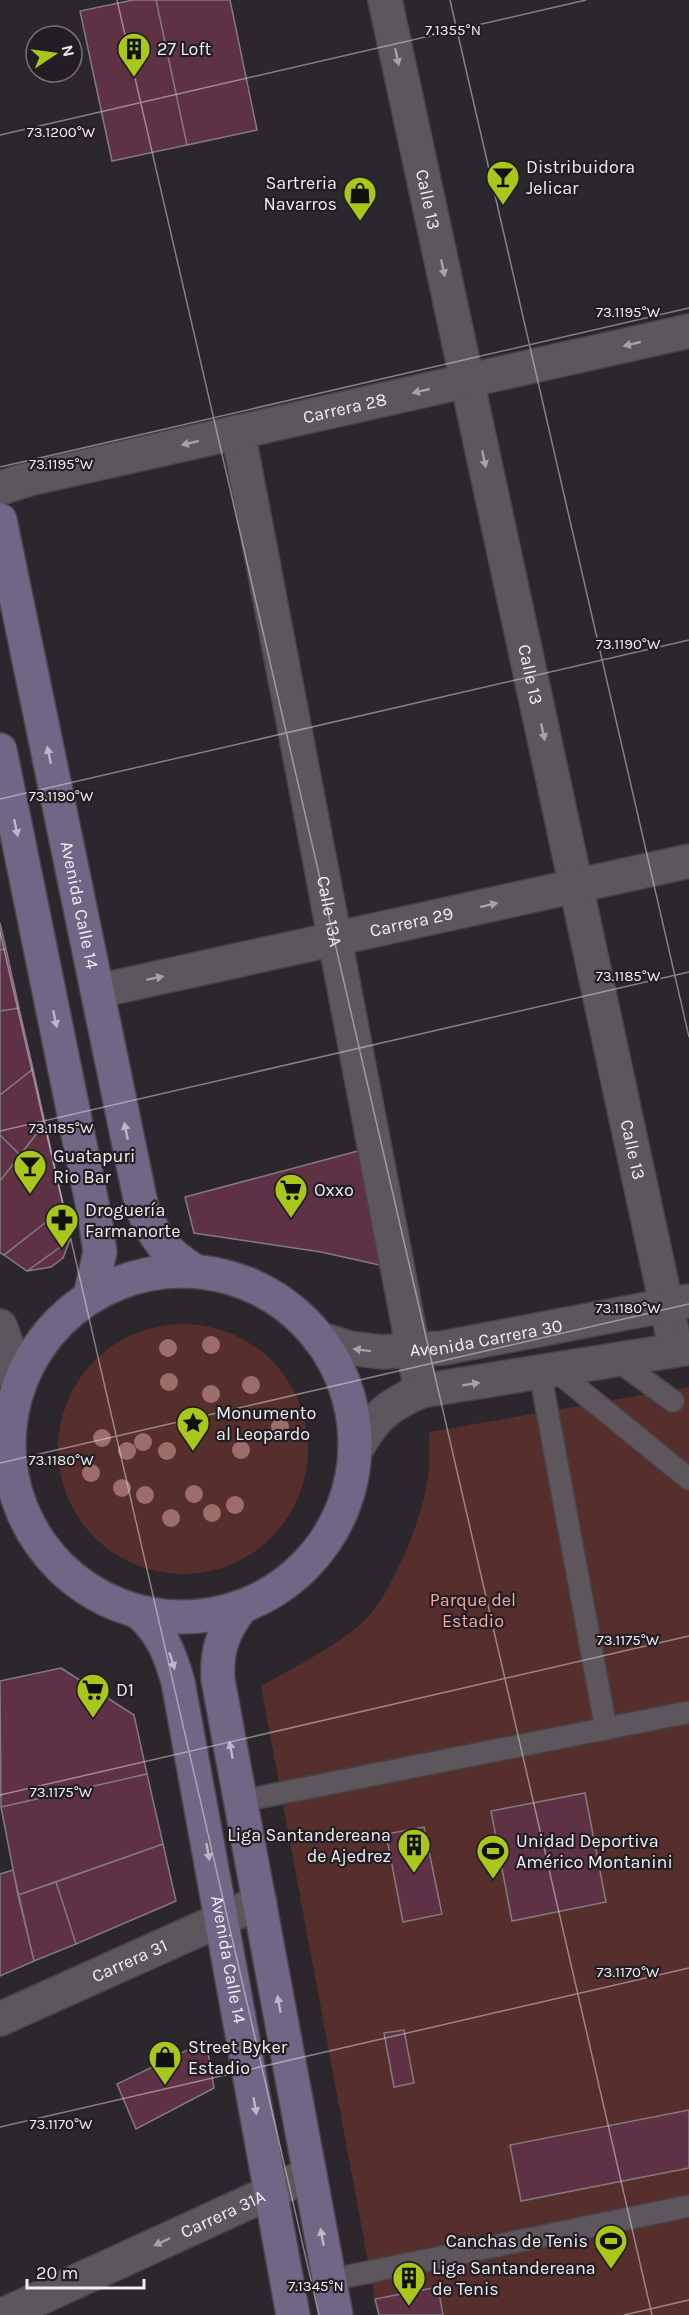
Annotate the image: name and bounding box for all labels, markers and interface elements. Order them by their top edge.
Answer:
text: 7.1355°N [425,21,481,39]
north arrow [24,24,84,84]
building icon: 27 Loft [116,31,152,78]
place label: 27 Loft [157,38,212,60]
text: N [58,43,79,58]
one-way arrow [393,48,402,67]
text: 73.1200°W [27,123,96,141]
place label: Distribuidora Jelicar [526,156,635,199]
bar icon: Distribuidora Jelicar [485,159,521,206]
street label: Calle 13 [411,167,445,232]
place label: Sartreria Navarros [264,172,337,215]
shop icon: Sartreria Navarros [342,175,378,222]
one-way arrow [438,259,448,278]
text: 73.1195°W [596,303,661,321]
one-way arrow [623,339,641,349]
one-way arrow [411,387,430,396]
street label: Carrera 28 [301,388,389,428]
one-way arrow [181,438,199,448]
one-way arrow [480,450,489,469]
text: 73.1195°W [29,455,94,473]
text: 73.1190°W [596,635,661,653]
street label: Calle 13 [513,642,548,707]
one-way arrow [538,722,548,741]
one-way arrow [43,745,53,764]
text: 73.1190°W [29,787,94,805]
one-way arrow [12,819,21,838]
street label: Avenida Calle 14 [56,839,103,971]
street label: Calle 13A [312,874,347,949]
one-way arrow [479,900,498,909]
street label: Carrera 29 [368,902,455,942]
text: 73.1185°W [596,967,661,985]
one-way arrow [145,973,164,983]
one-way arrow [51,1010,60,1029]
street label: Calle 13 [616,1117,650,1182]
text: 73.1185°W [29,1119,94,1137]
one-way arrow [121,1121,130,1140]
place label: Guatapuri Rio Bar [53,1145,135,1188]
bar icon: Guatapuri Rio Bar [12,1148,48,1195]
supermarket icon: Oxxo [273,1172,309,1219]
place label: Oxxo [314,1179,354,1201]
place label: Droguería Farmanorte [85,1199,180,1242]
pharmacy icon: Droguería Farmanorte [44,1202,80,1249]
text: 73.1180°W [595,1299,661,1317]
street label: Avenida Carrera 30 [409,1314,564,1361]
one-way arrow [353,1345,372,1354]
one-way arrow [461,1379,480,1388]
place label: Monumento al Leopardo [216,1402,316,1445]
place icon: Monumento al Leopardo [175,1405,211,1452]
text: 73.1180°W [28,1451,94,1469]
park label: Parque del Estadio [430,1589,516,1632]
text: 73.1175°W [597,1631,660,1649]
one-way arrow [167,1652,177,1670]
supermarket icon: D1 [75,1672,111,1719]
place label: D1 [116,1679,134,1701]
one-way arrow [226,1741,235,1760]
text: 73.1175°W [30,1783,93,1801]
place label: Liga Santandereana de Ajedrez [227,1824,391,1867]
building icon: Liga Santandereana de Ajedrez [396,1827,432,1874]
place label: Unidad Deportiva Américo Montanini [516,1830,673,1873]
sports icon: Unidad Deportiva Américo Montanini [475,1833,511,1880]
one-way arrow [204,1843,213,1862]
street label: Avenida Calle 14 [206,1894,251,2025]
street label: Carrera 31 [88,1934,171,1987]
text: 73.1170°W [597,1963,660,1981]
one-way arrow [274,1994,283,2013]
place label: Street Byker Estadio [188,2036,288,2079]
shop icon: Street Byker Estadio [147,2039,183,2086]
one-way arrow [251,2097,260,2116]
text: 73.1170°W [30,2115,93,2133]
street label: Carrera 31A [177,2185,269,2243]
sports icon: Canchas de Tenis [593,2223,629,2270]
one-way arrow [317,2227,326,2246]
place label: Canchas de Tenis [446,2230,588,2252]
one-way arrow [152,2237,170,2247]
scale bar [27,2252,144,2290]
place label: Liga Santandereana de Tenis [432,2257,596,2300]
building icon: Liga Santandereana de Tenis [391,2260,427,2307]
text: 20 m [36,2262,78,2284]
text: 7.1345°N [288,2277,344,2295]

